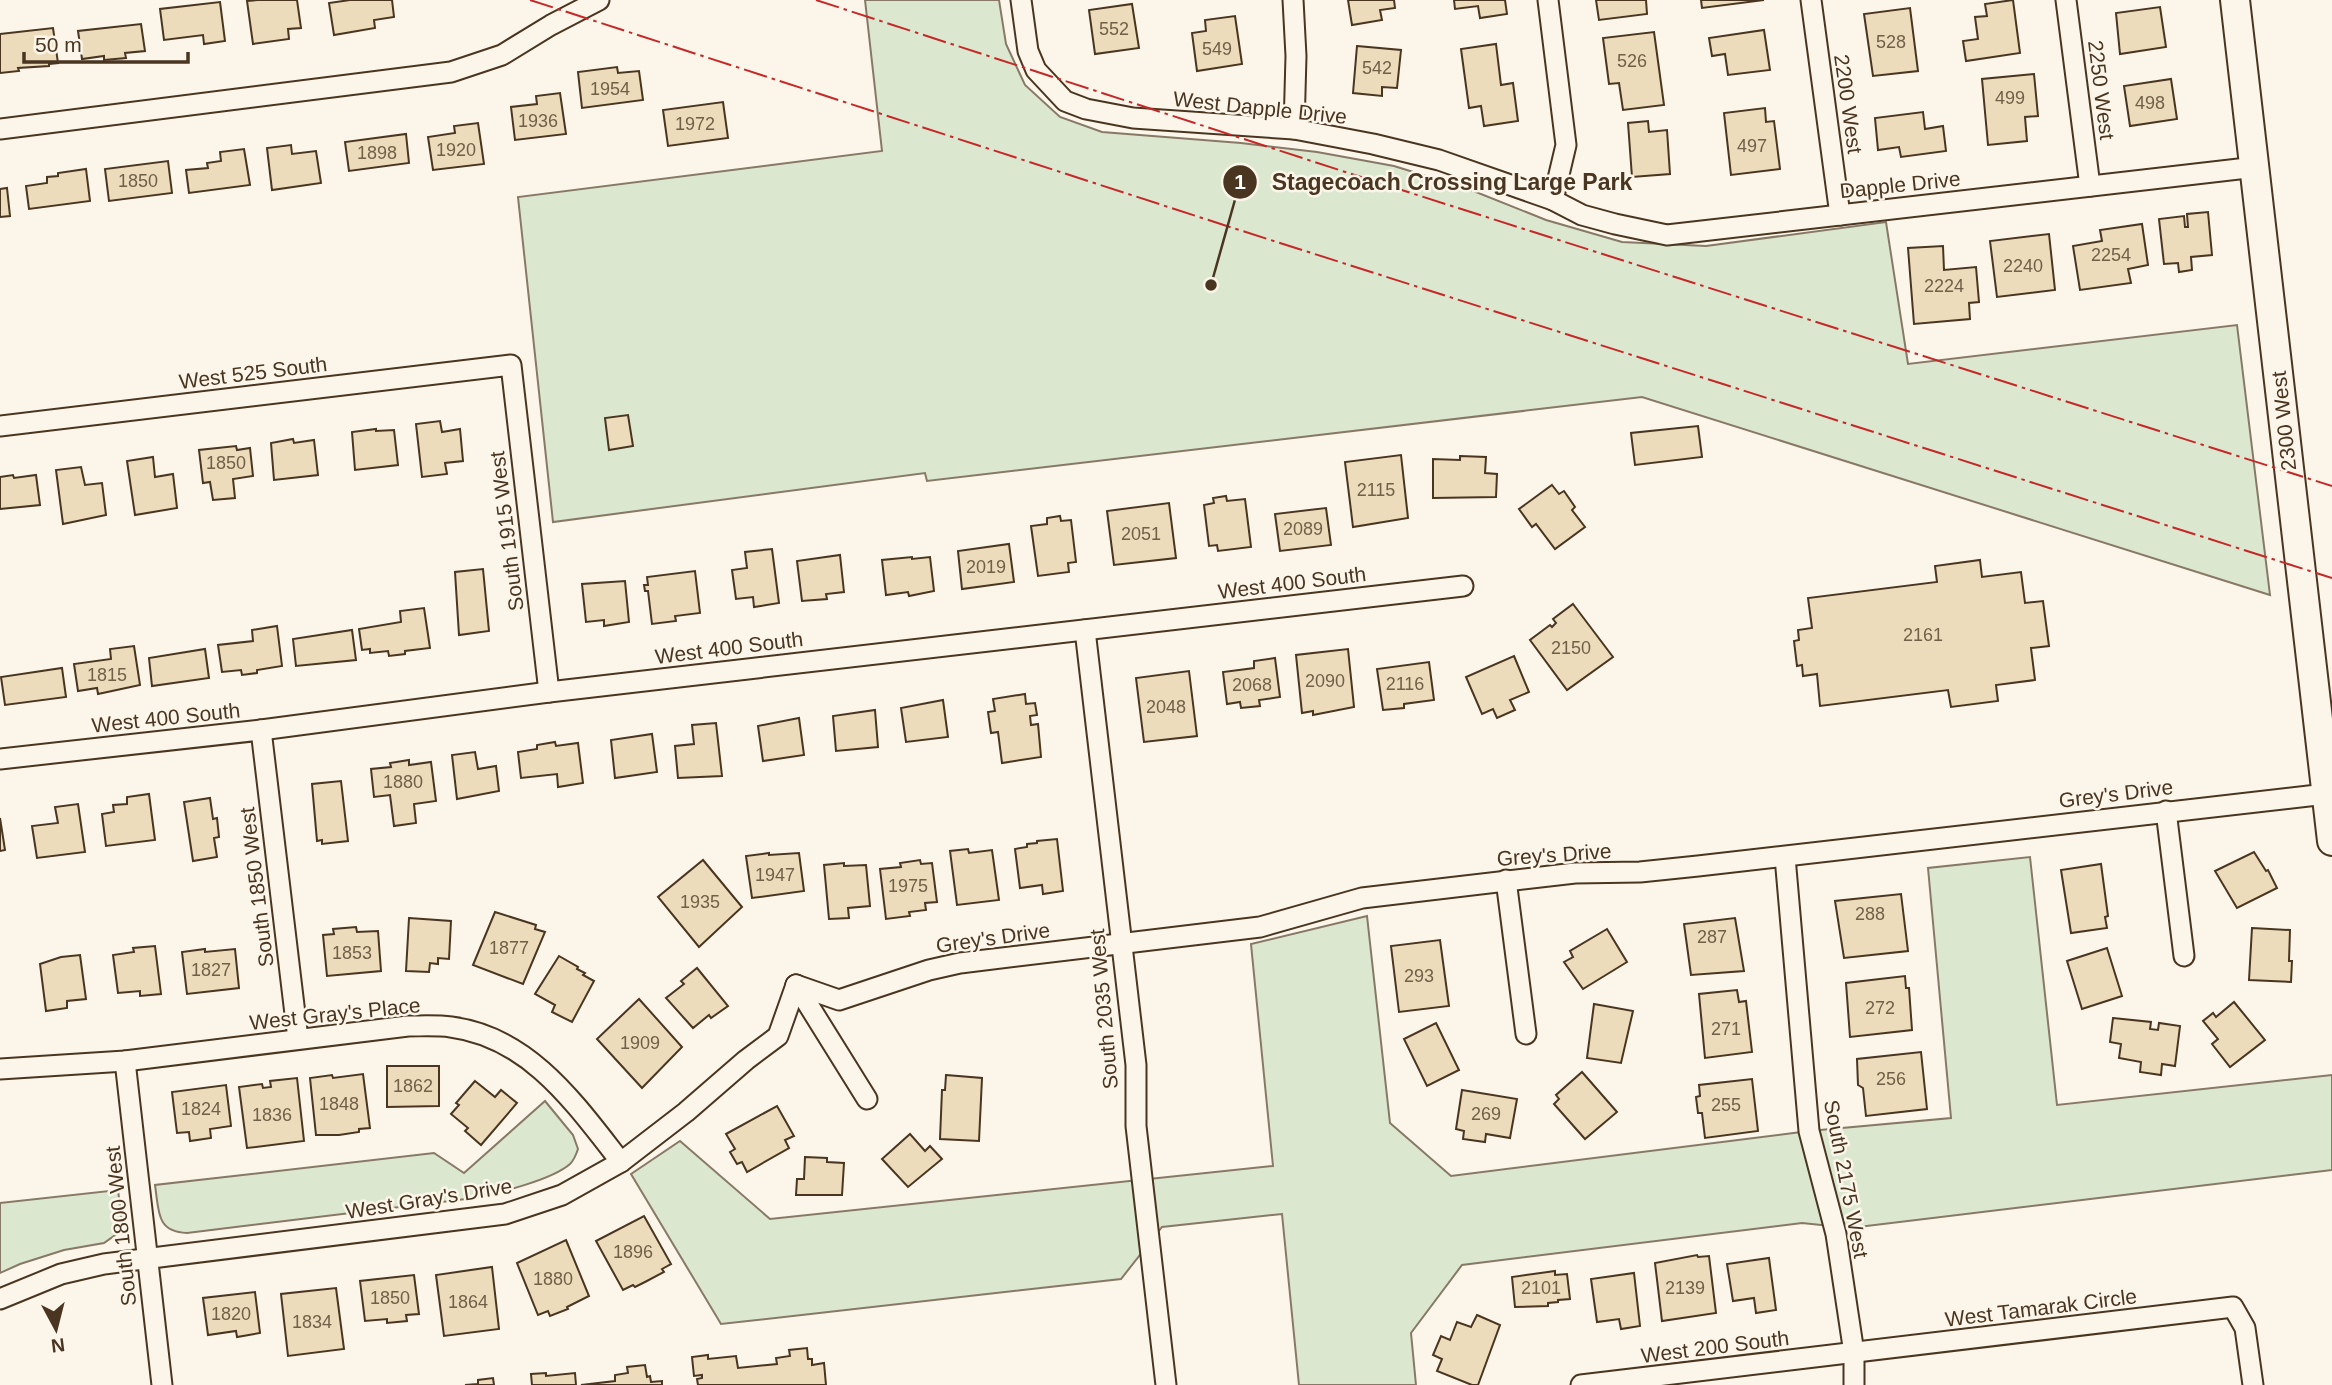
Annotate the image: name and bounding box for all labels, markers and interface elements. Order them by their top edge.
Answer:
house number: 552 [1099,19,1129,39]
scale bar [24,21,189,65]
house number: 528 [1876,32,1906,52]
text: 50 m [35,33,82,56]
house number: 549 [1202,39,1232,59]
street label: 2250 West [2084,39,2119,141]
house number: 526 [1617,51,1647,71]
street label: 2200 West [1830,53,1867,155]
house number: 542 [1362,58,1392,78]
house number: 1954 [590,79,630,99]
street label: West Dapple Drive [1172,87,1348,128]
house number: 499 [1995,88,2025,108]
house number: 498 [2135,93,2165,113]
house number: 1936 [518,111,558,131]
house number: 1972 [675,114,715,134]
house number: 497 [1737,136,1767,156]
house number: 1920 [436,140,476,160]
house number: 1898 [357,143,397,163]
callout: Stagecoach Crossing Large Park [1222,160,1646,204]
street label: Dapple Drive [1838,167,1962,202]
text: Stagecoach Crossing Large Park [1272,169,1632,195]
text: 1 [1234,170,1246,193]
house number: 1850 [118,171,158,191]
house number: 2254 [2091,245,2131,265]
house number: 2240 [2003,256,2043,276]
house number: 2224 [1924,276,1964,296]
street label: West 525 South [178,352,328,393]
street label: 2300 West [2267,370,2300,472]
street label: South 1915 West [485,450,528,612]
house number: 1850 [206,453,246,473]
house number: 2115 [1357,480,1395,500]
house number: 2089 [1283,519,1323,539]
house number: 2051 [1121,524,1161,544]
house number: 2019 [966,557,1006,577]
street label: West 400 South [1217,562,1367,603]
house number: 2161 [1903,625,1943,645]
street label: West 400 South [654,627,804,668]
house number: 2150 [1551,638,1591,658]
house number: 1815 [87,665,127,685]
house number: 2090 [1305,671,1345,691]
house number: 2116 [1386,674,1424,694]
house number: 2068 [1232,675,1272,695]
house number: 2048 [1146,697,1186,717]
street label: West 400 South [91,698,241,737]
house number: 1880 [383,772,423,792]
street label: Grey's Drive [2058,775,2174,812]
street label: South 1850 West [235,806,278,968]
street label: Grey's Drive [1496,839,1612,870]
house number: 1947 [755,865,795,885]
house number: 1975 [888,876,928,896]
house number: 1935 [680,892,720,912]
house number: 288 [1855,904,1885,924]
street label: Grey's Drive [934,918,1051,957]
house number: 287 [1697,927,1727,947]
street label: South 2035 West [1085,928,1122,1090]
house number: 1877 [489,938,529,958]
house number: 1853 [332,943,372,963]
house number: 1827 [191,960,231,980]
house number: 293 [1404,966,1434,986]
street label: West Gray's Place [248,993,422,1034]
house number: 272 [1865,998,1895,1018]
house number: 271 [1711,1019,1741,1039]
house number: 1909 [620,1033,660,1053]
house number: 256 [1876,1069,1906,1089]
house number: 1862 [393,1076,433,1096]
house number: 1848 [319,1094,359,1114]
house number: 255 [1711,1095,1741,1115]
street label: South 2175 West [1820,1098,1873,1260]
house number: 1824 [181,1099,221,1119]
house number: 269 [1471,1104,1501,1124]
house number: 1836 [252,1105,292,1125]
street label: South 1800 West [101,1145,140,1307]
street label: West Gray's Drive [344,1174,514,1223]
house number: 1896 [613,1242,653,1262]
house number: 1880 [533,1269,573,1289]
house number: 2101 [1521,1278,1561,1298]
house number: 2139 [1665,1278,1705,1298]
street label: West Tamarak Circle [1944,1284,2138,1331]
house number: 1850 [370,1288,410,1308]
house number: 1864 [448,1292,488,1312]
north arrow [21,1294,91,1364]
house number: 1820 [211,1304,251,1324]
house number: 1834 [292,1312,332,1332]
street label: West 200 South [1640,1326,1790,1367]
text: N [50,1334,66,1357]

